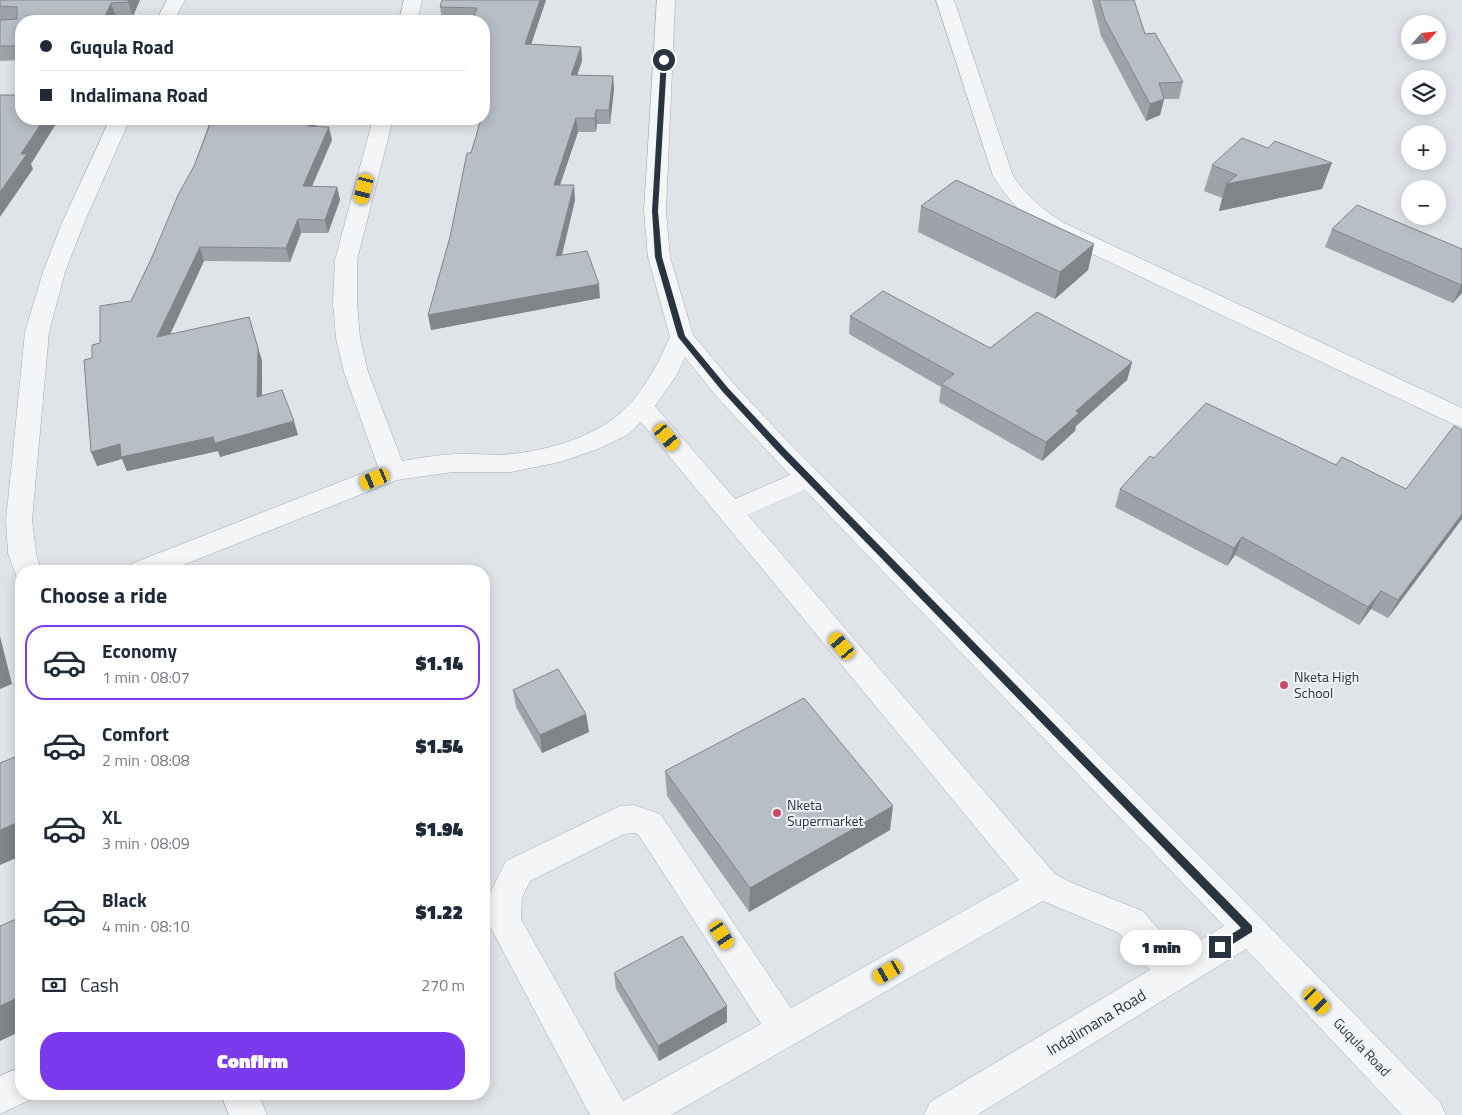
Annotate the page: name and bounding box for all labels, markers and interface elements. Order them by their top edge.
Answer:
north arrow [1401,15,1446,60]
map controls [1401,15,1446,225]
text: Guqula Road [70,32,174,61]
route start [653,49,675,71]
button: layers [1401,70,1446,115]
text: Indalimana Road [70,80,208,109]
button: + [1401,125,1446,170]
car [353,173,374,205]
button: − [1401,180,1446,225]
car [651,421,682,453]
car [358,466,391,492]
text: Choose a ride [40,578,167,612]
car [826,630,857,662]
text: Economy [102,636,177,665]
icon: car [42,640,87,685]
text: $1.14 [416,648,463,677]
text: 1 min · 08:07 [102,665,190,689]
place label: Nketa High School [1294,666,1359,703]
marker: Nketa High School [1278,679,1290,691]
text: Comfort [102,719,169,748]
icon: car [42,723,87,768]
text: $1.54 [416,731,463,760]
text: 2 min · 08:08 [102,748,190,772]
place label: Nketa Supermarket [787,794,863,831]
text: XL [102,802,122,831]
icon: car [42,806,87,851]
marker: Nketa Supermarket [771,807,783,819]
text: $1.94 [416,814,463,843]
text: 3 min · 08:09 [102,831,190,855]
text: Black [102,885,147,914]
icon: car [42,889,87,934]
text: $1.22 [416,897,463,926]
text: 4 min · 08:10 [102,914,190,938]
car [707,918,736,952]
callout: 1 min [1120,930,1202,964]
text: 1 min [1141,935,1181,959]
route end [1209,936,1231,958]
car [871,958,904,986]
text: Cash [80,970,119,999]
icon: cash [40,971,68,999]
text: 270 m [421,973,465,997]
street label: Indalimana Road [1042,983,1150,1061]
car [1301,985,1332,1017]
street label: Guqula Road [1329,1013,1396,1081]
button: Confirm [40,1032,465,1090]

